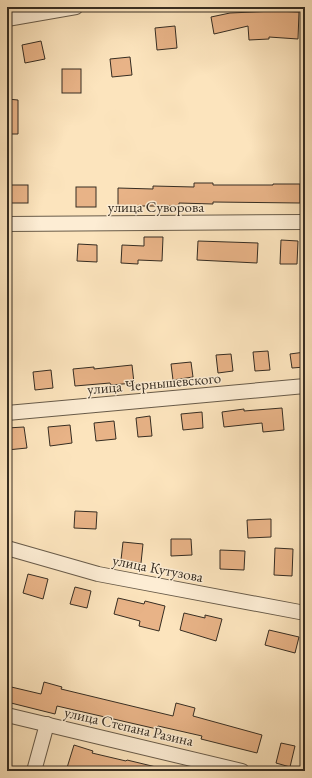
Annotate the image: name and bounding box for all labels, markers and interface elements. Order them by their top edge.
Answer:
street label: улица Суворова [108,197,204,216]
street label: улица Чернышевского [86,368,222,398]
street label: улица Кутузова [111,550,205,586]
street label: улица Степана Разина [63,702,195,750]

